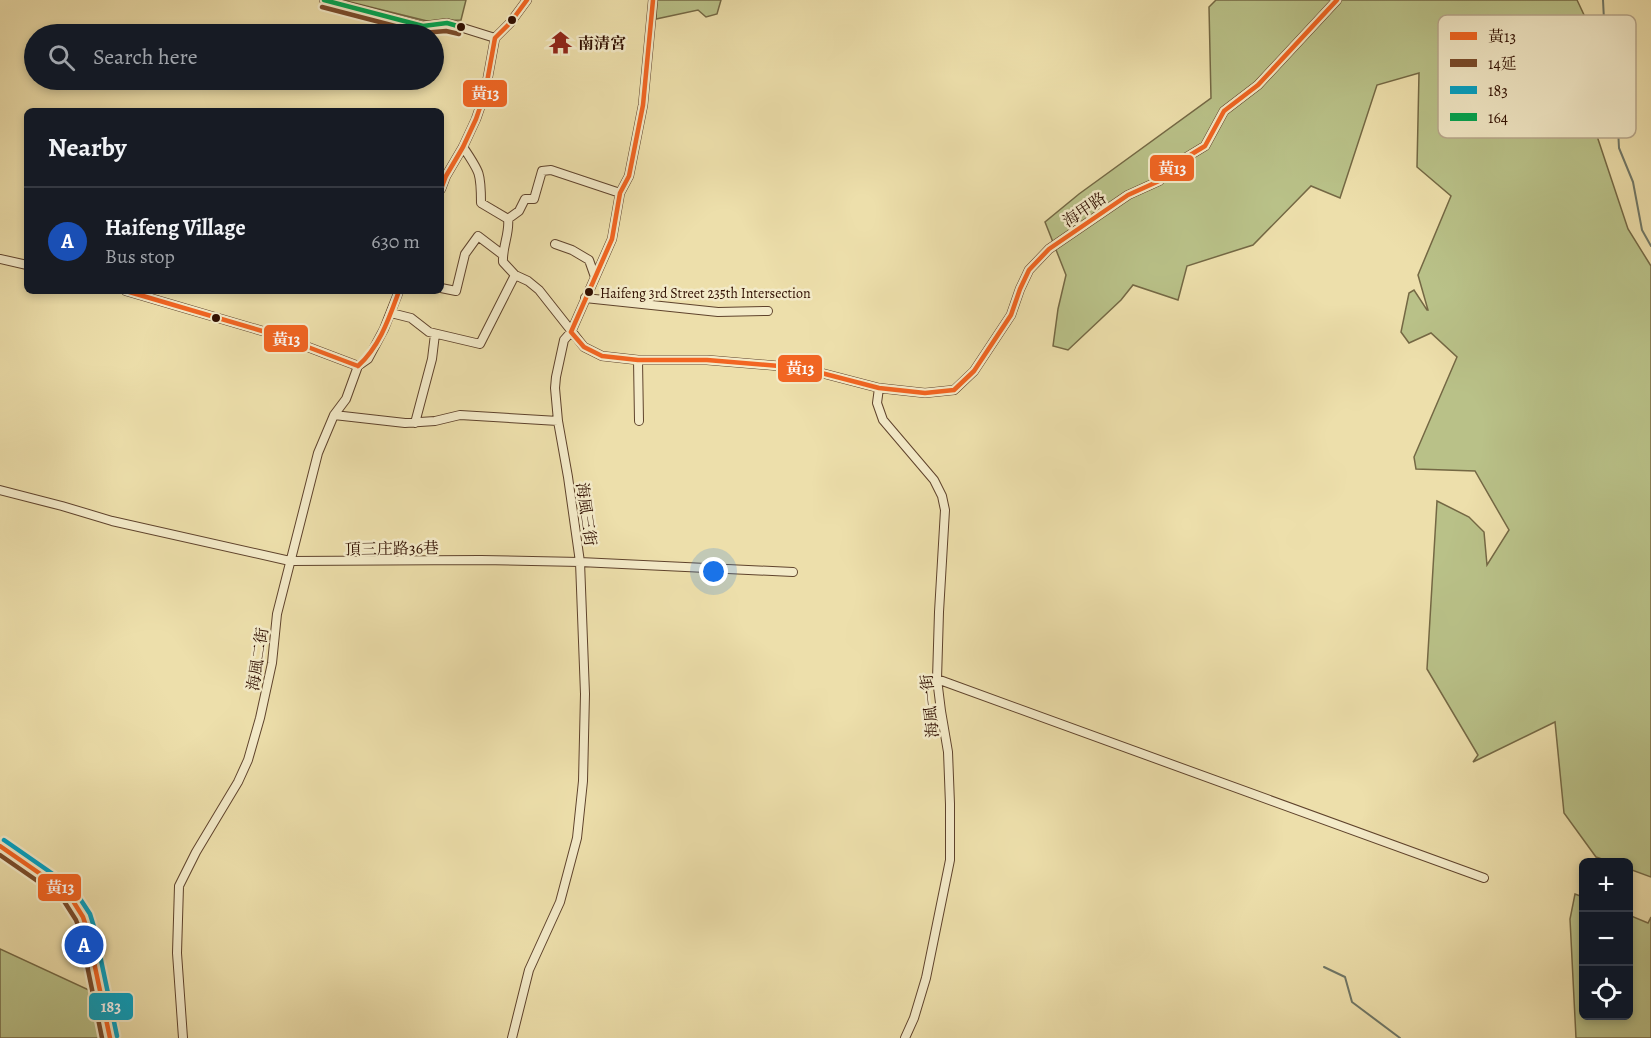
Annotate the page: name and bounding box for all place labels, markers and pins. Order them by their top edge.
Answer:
unlabelled marker [506,14,518,26]
unlabelled marker [455,21,467,33]
temple icon: 南清宮 [547,30,573,56]
place label: 南清宮 [578,33,626,55]
place label: Haifeng 3rd Street 235th Intersection [600,284,811,303]
marker: Haifeng 3rd Street 235th Intersection [583,286,595,298]
unlabelled marker [210,312,222,324]
pin: A [64,922,104,968]

